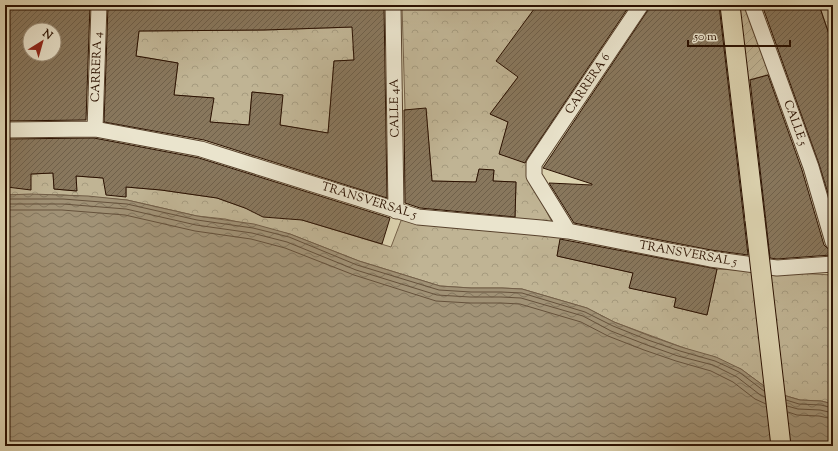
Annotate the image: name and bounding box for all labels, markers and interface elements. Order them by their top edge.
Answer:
north arrow [22,22,62,62]
scale bar [688,22,790,48]
text: N [38,25,56,44]
text: 50 m [693,28,717,46]
street label: CARRERA 4 [87,32,107,102]
street label: CARRERA 6 [561,50,615,118]
street label: CALLE 4A [385,78,405,138]
street label: CALLE 5 [778,98,812,148]
street label: TRANSVERSAL 5 [319,178,419,224]
street label: TRANSVERSAL 5 [638,237,738,271]

